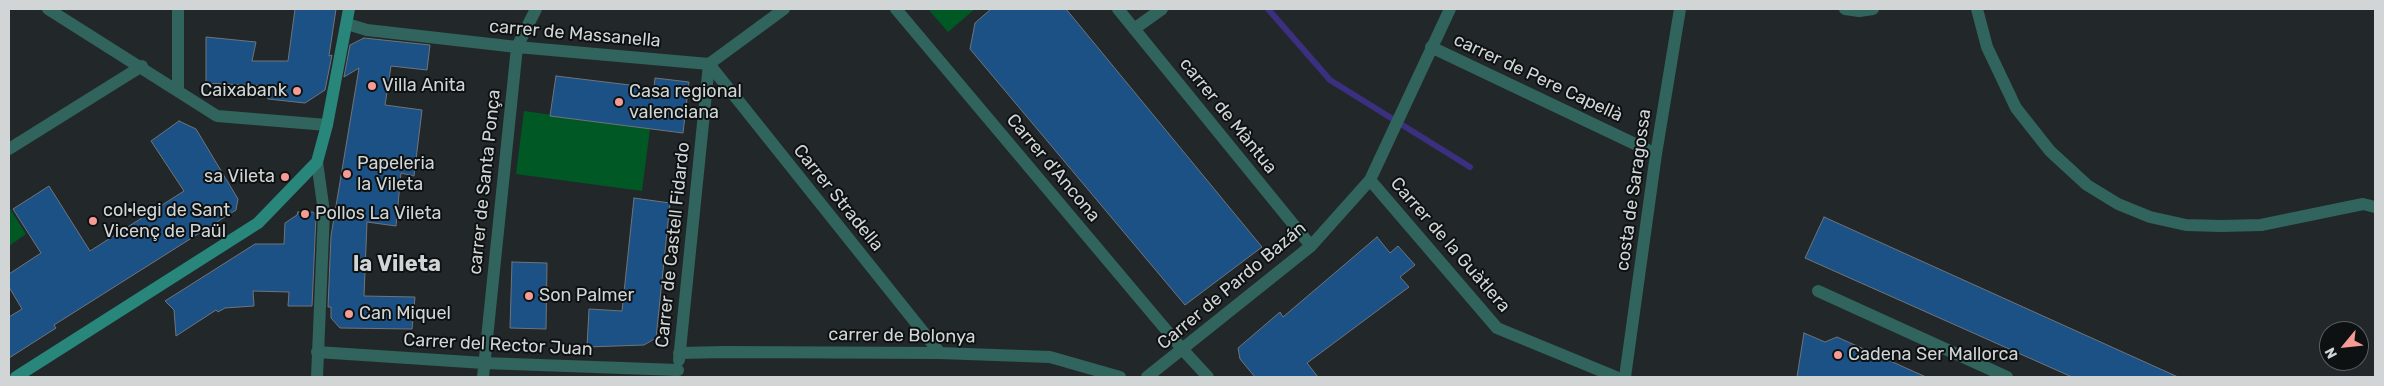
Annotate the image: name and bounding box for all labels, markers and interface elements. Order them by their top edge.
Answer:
street label: carrer de Massanella [488,16,662,52]
street label: carrer de Pere Capellà [1450,29,1626,127]
street label: carrer de Màntua [1175,54,1281,178]
place label: Villa Anita [382,75,465,97]
place label: Caixabank [200,80,287,102]
marker: Villa Anita [366,80,378,92]
place label: Casa regional valenciana [629,81,742,124]
marker: Caixabank [291,85,303,97]
street label: carrer de Santa Ponça [465,89,505,275]
marker: Casa regional valenciana [613,96,625,108]
street label: costa de Saragossa [1612,108,1656,272]
street label: Carrer d'Ancona [1002,110,1104,226]
street label: Carrer Stradella [788,140,888,256]
street label: Carrer de Castell Fidardo [651,141,695,349]
place label: Papeleria la Vileta [357,153,435,195]
place label: sa Vileta [204,166,275,188]
marker: Papeleria la Vileta [341,168,353,180]
marker: sa Vileta [279,171,291,183]
street label: Carrer de la Guàtlera [1386,173,1514,317]
place label: col·legi de Sant Vicenç de Paül [103,200,230,242]
place label: Pollos La Vileta [315,203,441,225]
marker: Pollos La Vileta [299,208,311,220]
marker: col·legi de Sant Vicenç de Paül [87,215,99,227]
street label: Carrer de Pardo Bazán [1153,218,1311,354]
district label: la Vileta [353,252,441,278]
place label: Son Palmer [539,285,634,307]
marker: Son Palmer [523,290,535,302]
place label: Can Miquel [359,303,451,325]
marker: Can Miquel [343,308,355,320]
north arrow [2319,321,2369,371]
street label: carrer de Bolonya [828,324,976,348]
street label: Carrer del Rector Juan [403,329,593,361]
place label: Cadena Ser Mallorca [1848,344,2018,366]
text: N [2321,344,2341,361]
marker: Cadena Ser Mallorca [1832,349,1844,361]

